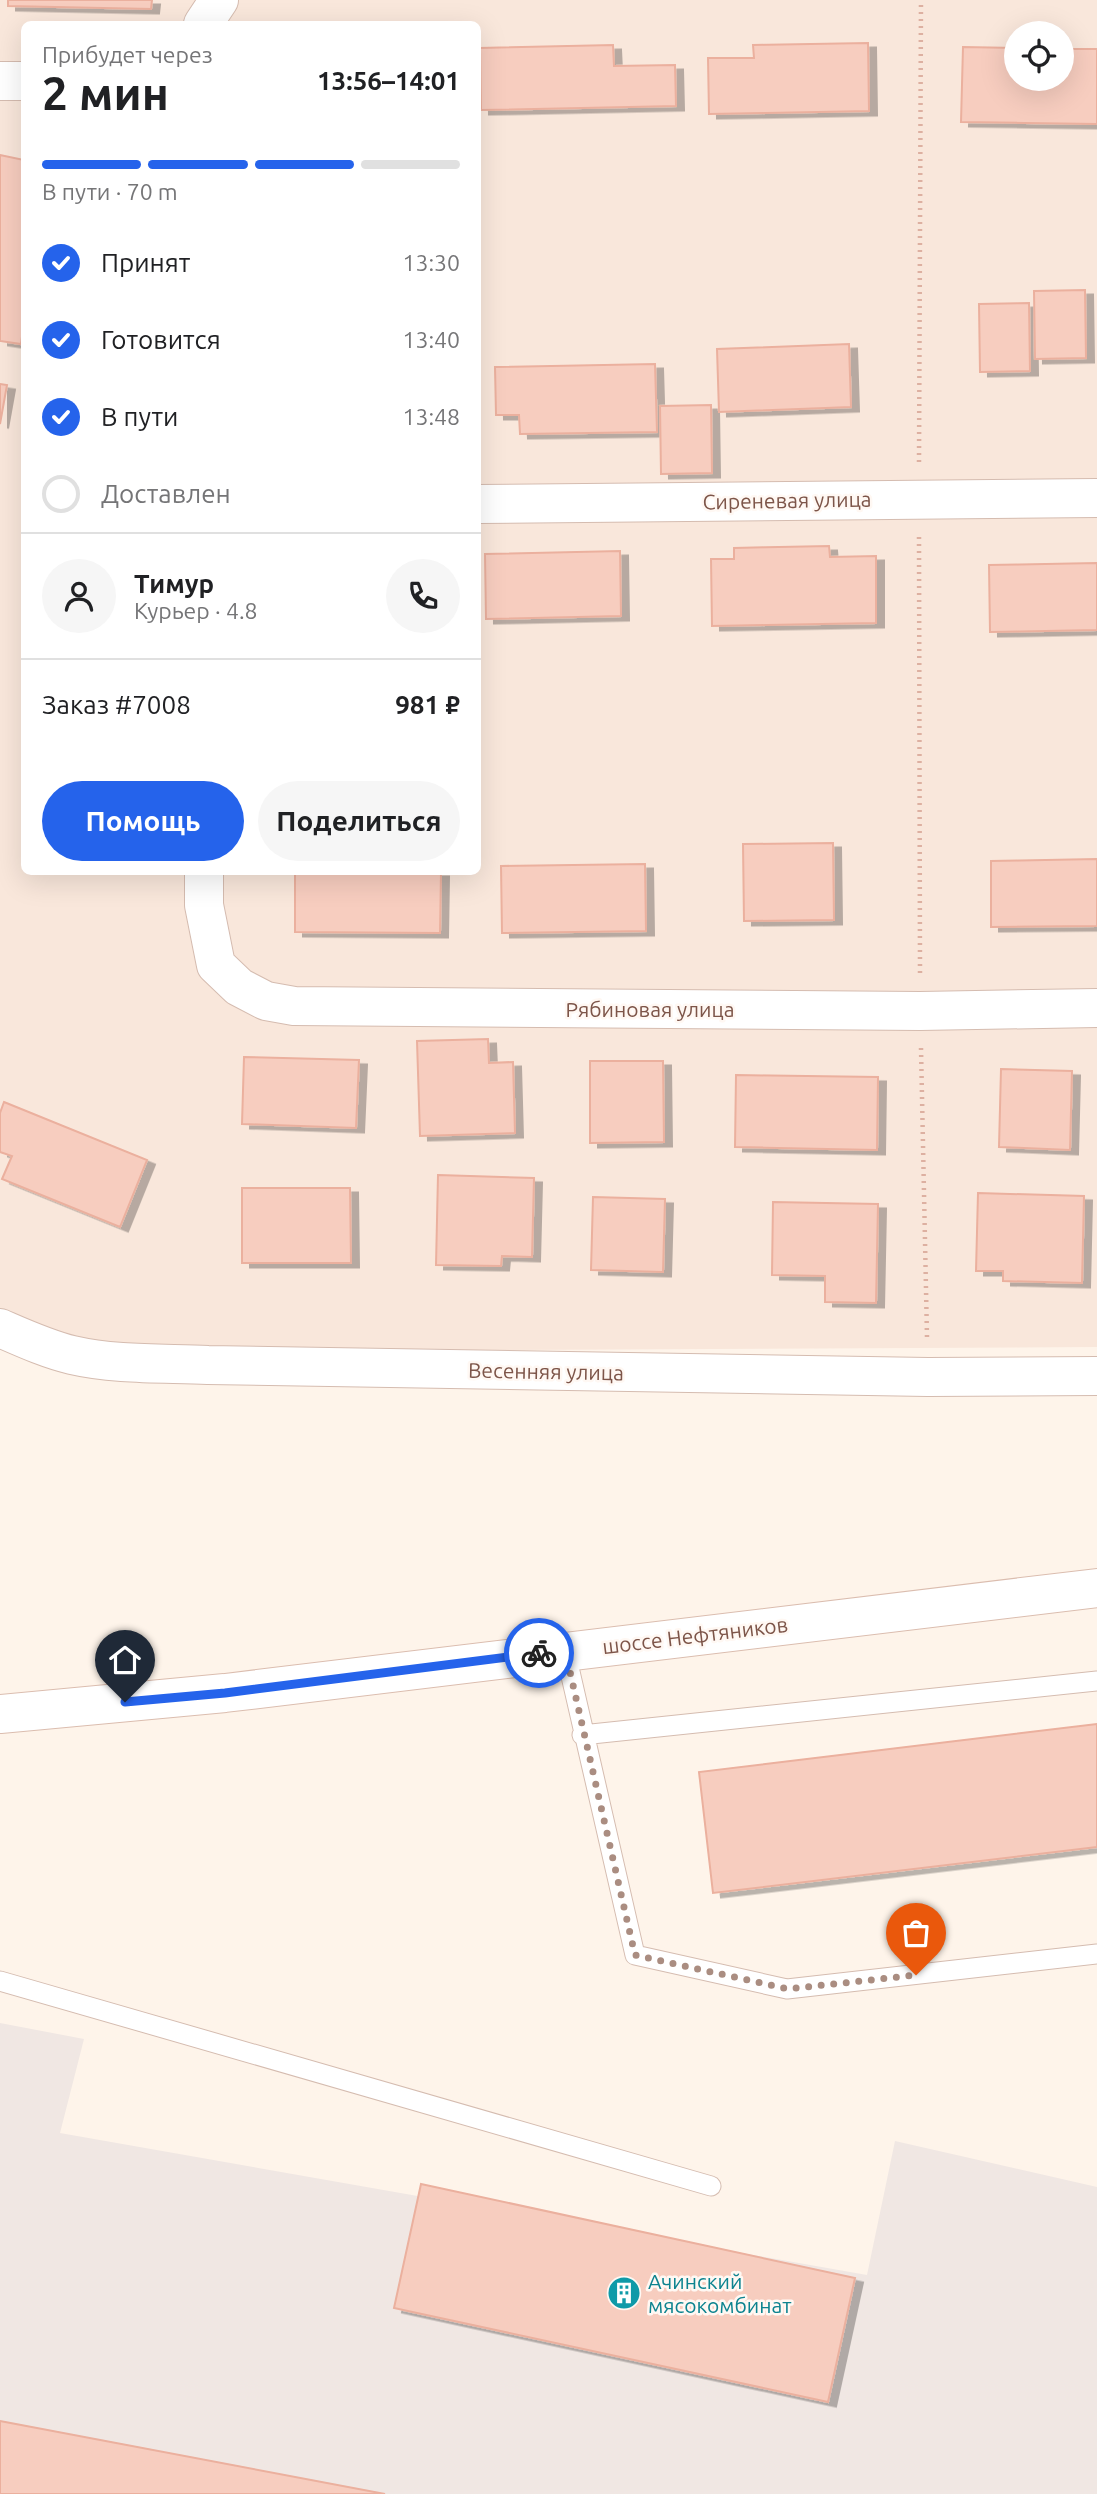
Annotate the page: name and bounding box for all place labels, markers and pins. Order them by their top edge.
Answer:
pin [95,1630,155,1702]
pin [886,1903,946,1975]
place label: Ачинский мясокомбинат [648,2269,792,2317]
building icon: Ачинский мясокомбинат [605,2274,643,2312]

